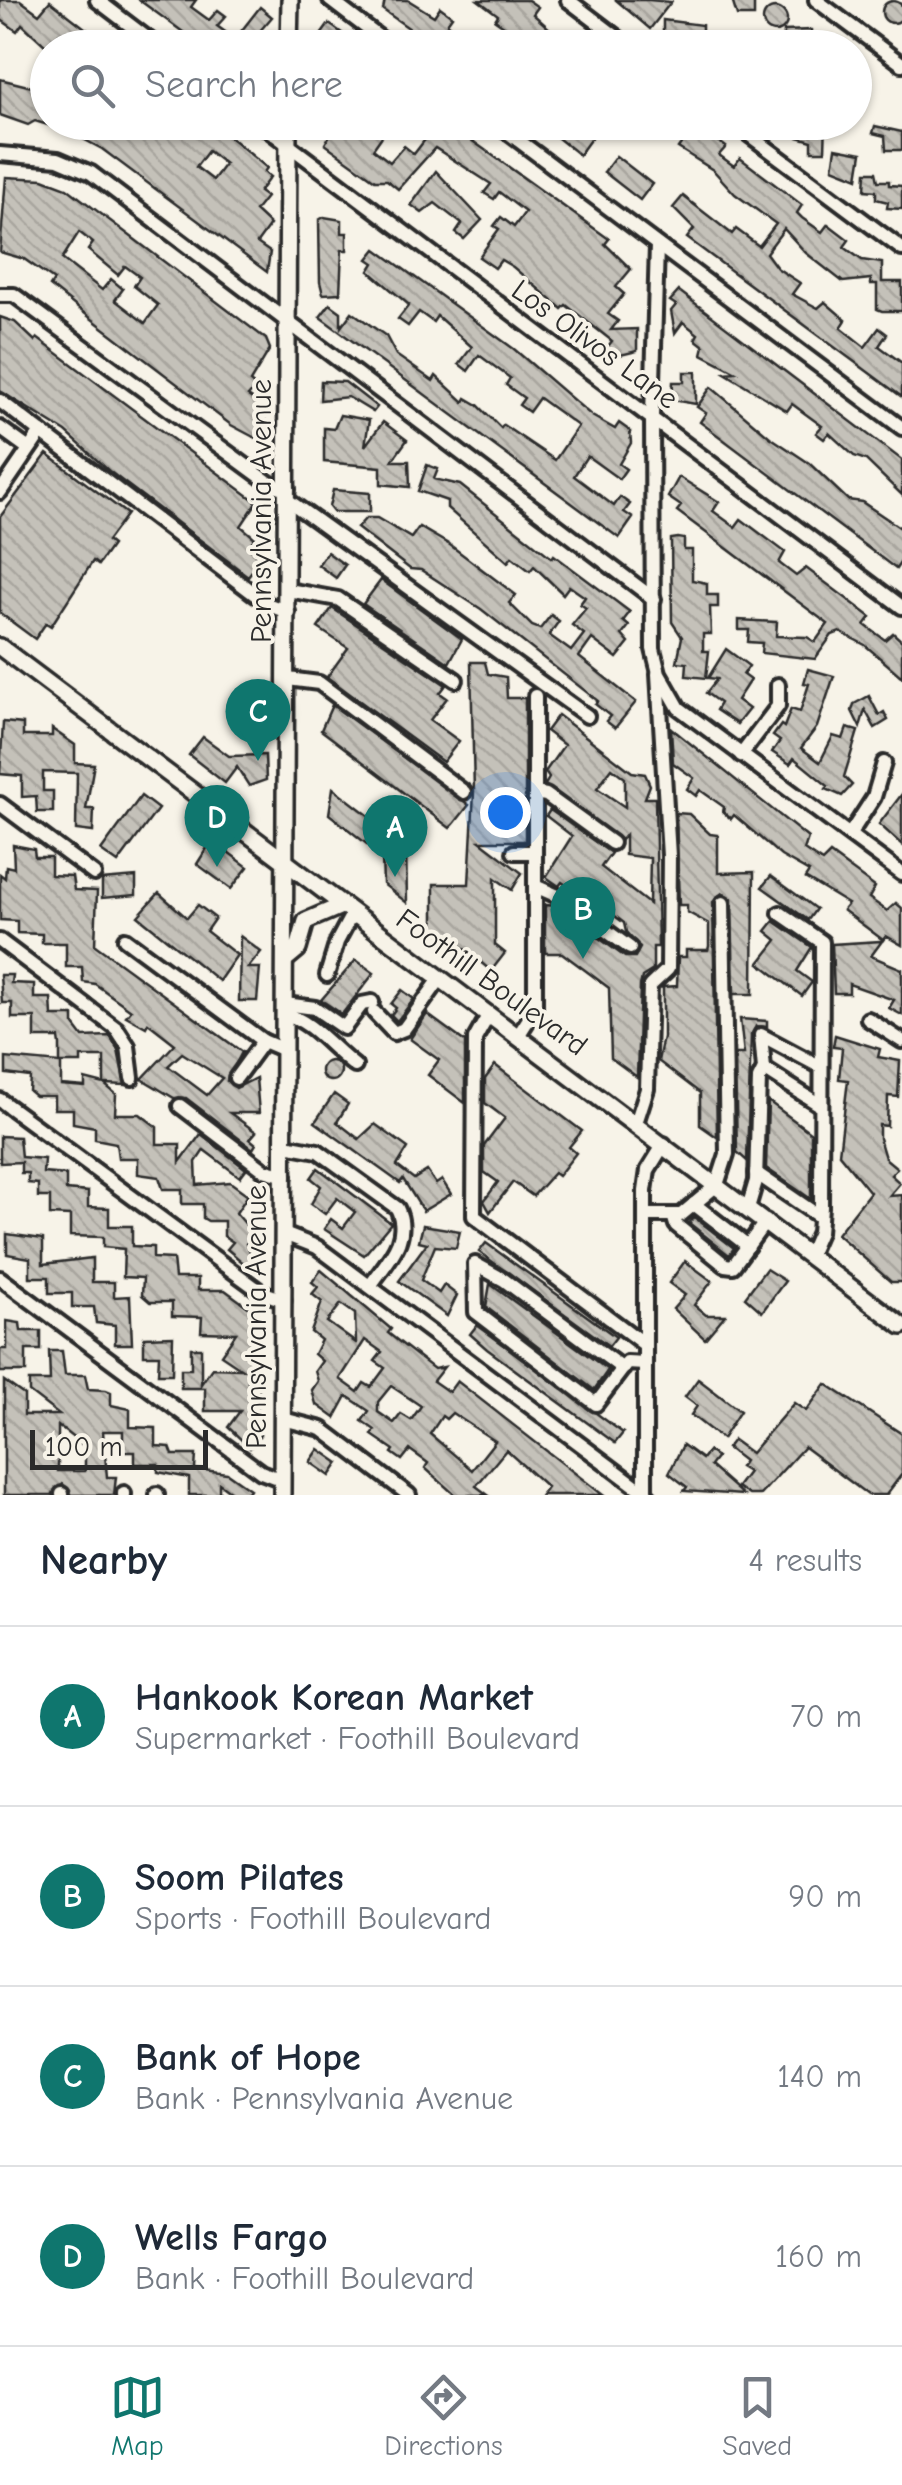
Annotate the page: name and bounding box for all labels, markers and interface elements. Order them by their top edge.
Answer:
search box [30,30,872,140]
icon: search [65,58,120,113]
text: Search here [145,63,343,107]
street label: Los Olivos Lane [505,272,685,416]
street label: Pennsylvania Avenue [244,379,279,643]
pin: C [226,678,290,761]
pin: D [184,784,250,867]
your location [480,787,531,838]
pin: A [362,794,428,877]
pin: B [550,876,616,959]
street label: Foothill Boulevard [389,901,595,1063]
street label: Pennsylvania Avenue [239,1185,274,1449]
scale bar [30,1425,208,1470]
text: 100 m [45,1431,123,1463]
text: Nearby [40,1536,167,1585]
text: 4 results [749,1542,862,1579]
text: Hankook Korean Market [135,1676,533,1720]
text: A [64,1698,81,1735]
text: 70 m [790,1698,862,1735]
text: Supermarket · Foothill Boulevard [135,1720,580,1757]
text: Soom Pilates [135,1856,344,1900]
text: B [63,1878,82,1915]
text: 90 m [788,1878,862,1915]
text: Sports · Foothill Boulevard [135,1900,491,1937]
text: Bank of Hope [135,2036,361,2080]
text: C [63,2058,82,2095]
text: 140 m [777,2058,862,2095]
text: Bank · Pennsylvania Avenue [135,2080,513,2117]
text: Wells Fargo [135,2216,328,2260]
text: D [63,2238,82,2275]
text: 160 m [775,2238,862,2275]
text: Bank · Foothill Boulevard [135,2260,474,2297]
tab: Map [110,2370,165,2462]
tab: Directions [384,2370,503,2462]
tab: Saved [722,2370,792,2462]

